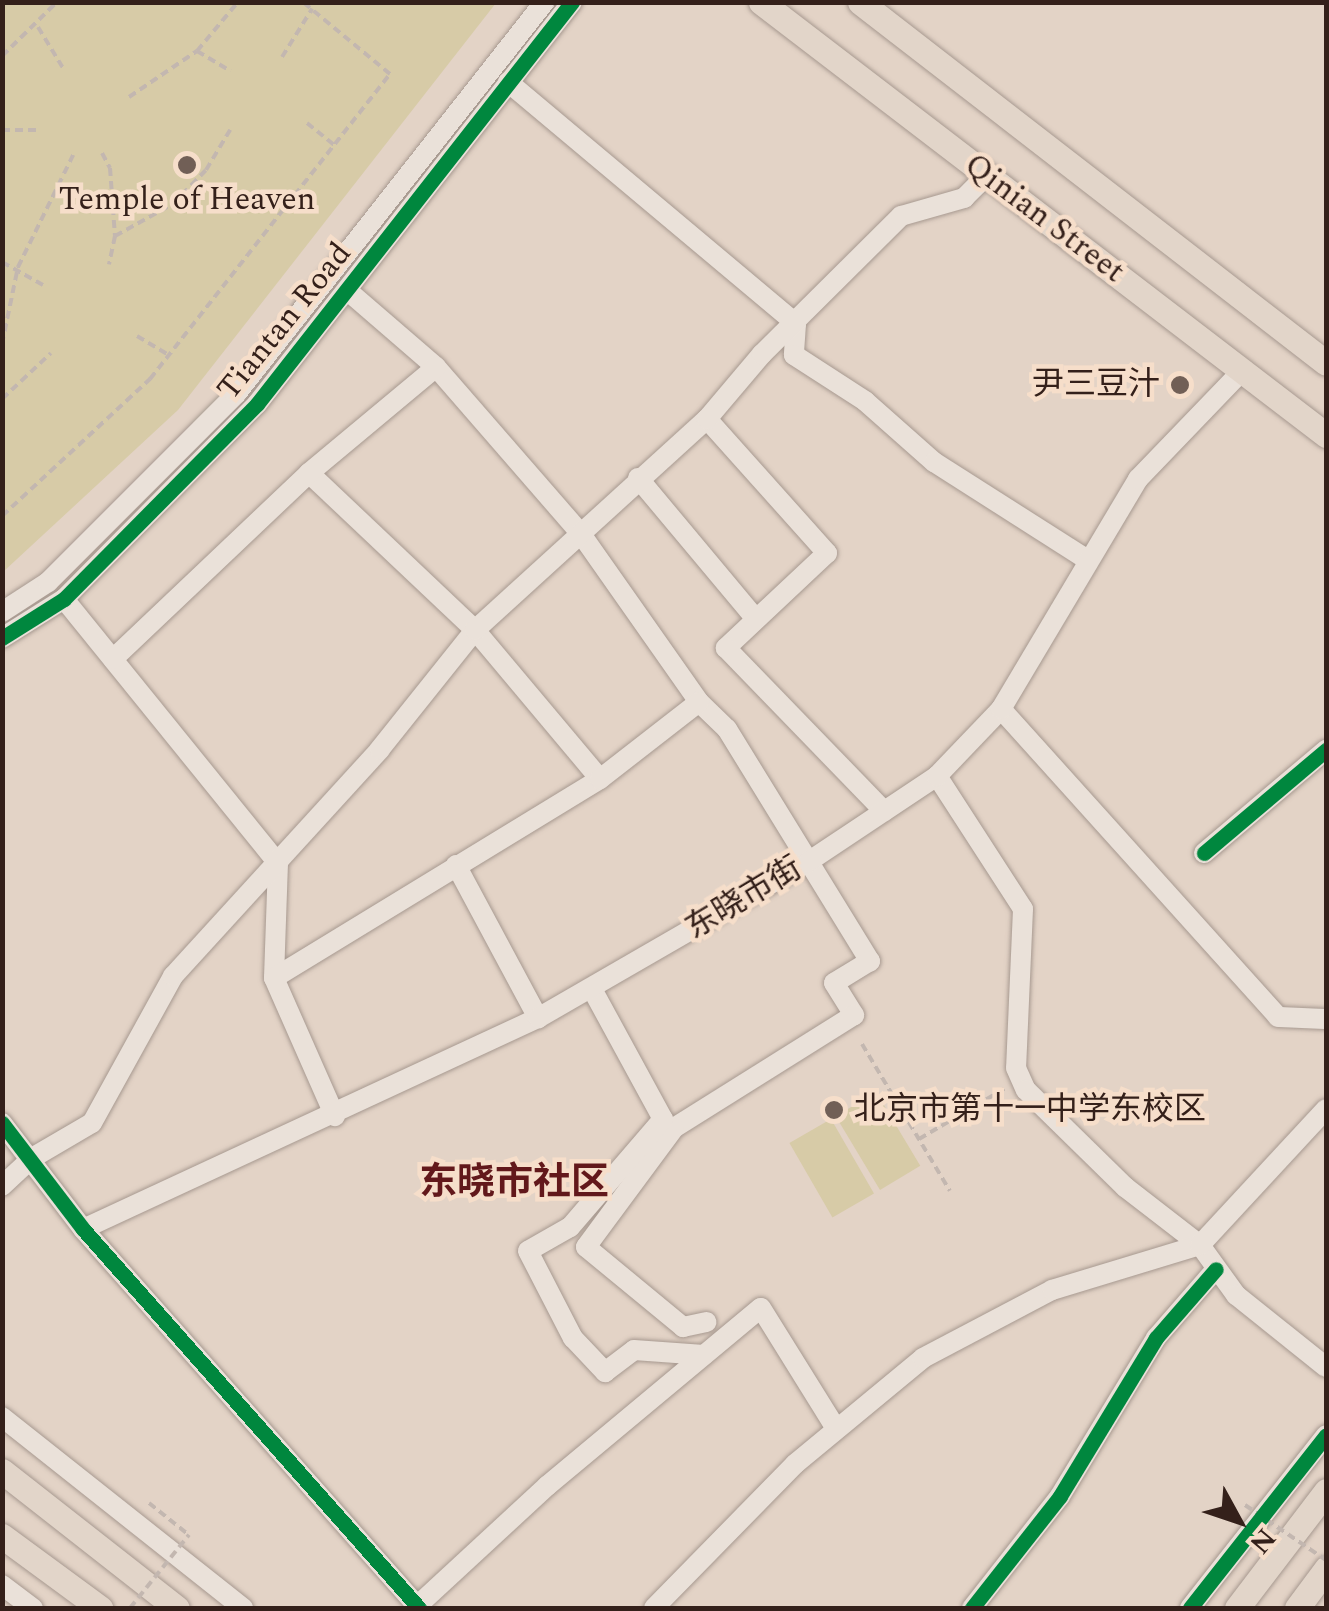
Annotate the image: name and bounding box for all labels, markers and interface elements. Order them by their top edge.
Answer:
street label: Qinian Street [956,146,1132,292]
marker: Temple of Heaven [176,154,198,176]
place label: Temple of Heaven [59,181,315,219]
street label: Tiantan Road [210,235,360,409]
place label: 尹三豆汁 [1032,366,1160,404]
marker: 尹三豆汁 [1169,374,1191,396]
street label: 东晓市街 [679,850,809,948]
place label: 北京市第十一中学东校区 [854,1091,1206,1129]
marker: 北京市第十一中学东校区 [823,1099,845,1121]
district label: 东晓市社区 [419,1161,609,1207]
north arrow [1189,1471,1289,1571]
text: N [1239,1518,1286,1563]

